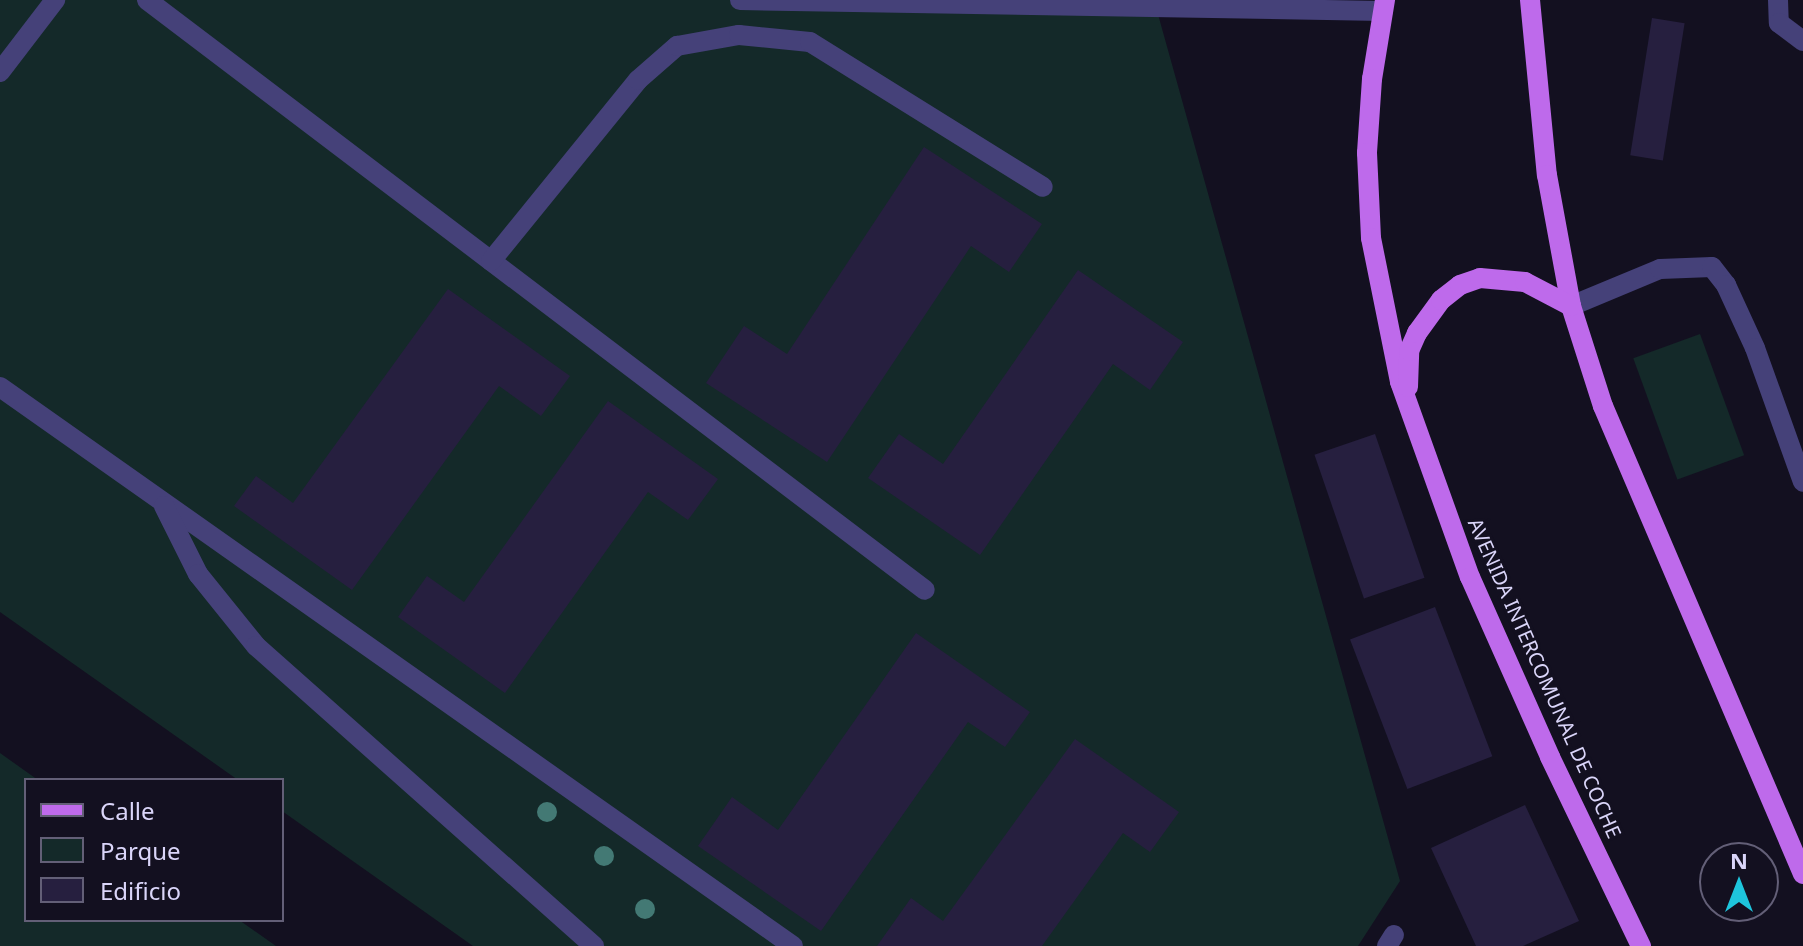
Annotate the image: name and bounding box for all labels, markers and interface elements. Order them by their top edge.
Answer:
street label: AVENIDA INTERCOMUNAL DE COCHE [1463,514,1627,842]
legend [24,778,284,922]
text: Calle [100,794,155,827]
text: Parque [100,834,181,867]
north arrow [1699,842,1779,922]
text: N [1730,845,1748,875]
text: Edificio [100,874,181,907]

